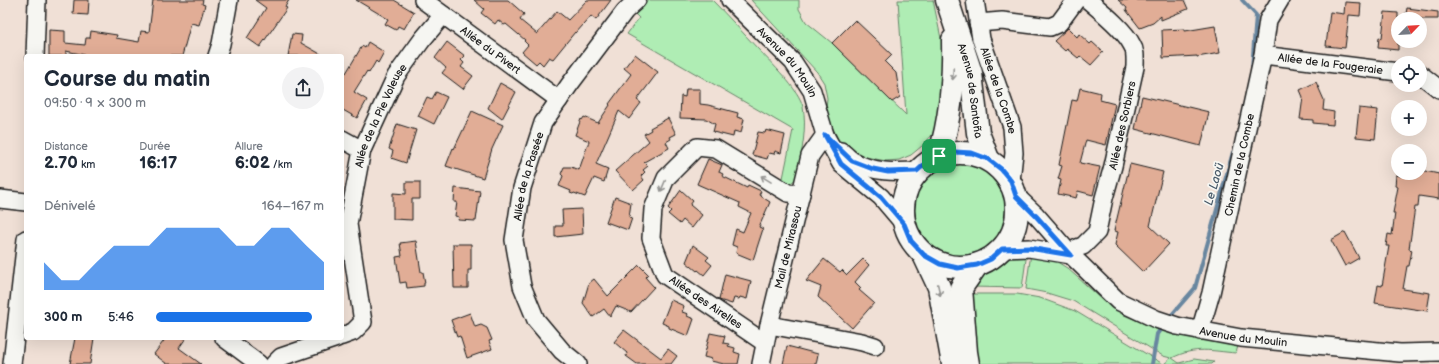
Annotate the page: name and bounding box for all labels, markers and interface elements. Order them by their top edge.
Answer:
north arrow [1391,12,1427,48]
map controls [1391,12,1427,180]
street label: Allée du Pivert [458,24,524,77]
street label: Avenue du Moulin [754,24,819,99]
street label: Avenue de Santoña [955,42,985,140]
street label: Allée de la Combe [977,45,1019,135]
street label: Allée de la Fougeraie [1277,51,1384,77]
button: locate [1391,56,1427,92]
street label: Allée de la Pie Voleuse [353,61,410,169]
text: Course du matin [44,66,210,93]
button: share [282,67,324,109]
one-way arrow [950,67,957,80]
street label: Allée des Sorbiers [1106,79,1139,171]
text: 09:50 · 9 × 300 m [44,95,146,111]
button: + [1391,100,1427,136]
street label: Chemin de la Combe [1222,112,1257,217]
street label: Allée de la Passée [511,130,547,222]
pin [922,139,956,173]
text: Distance [44,140,88,153]
text: Durée [139,140,170,153]
text: Allure [235,140,263,153]
button: − [1391,144,1427,180]
icon: arrive [928,145,950,167]
text: 2.70 [44,153,78,173]
text: 16:17 [139,153,177,173]
text: 6:02 [235,153,270,173]
text: km [78,158,95,171]
text: /km [270,158,292,171]
water label: Le Laoü [1201,161,1228,207]
one-way arrow [761,175,772,183]
one-way arrow [659,179,666,191]
text: Dénivelé [44,198,95,214]
text: 164–167 m [262,198,324,214]
street label: Mail de Mirassou [772,204,805,290]
street label: Allée des Airelles [667,273,745,332]
one-way arrow [936,283,944,296]
text: 300 m [44,309,82,325]
text: 5:46 [108,309,134,325]
street label: Avenue du Moulin [1198,324,1288,349]

